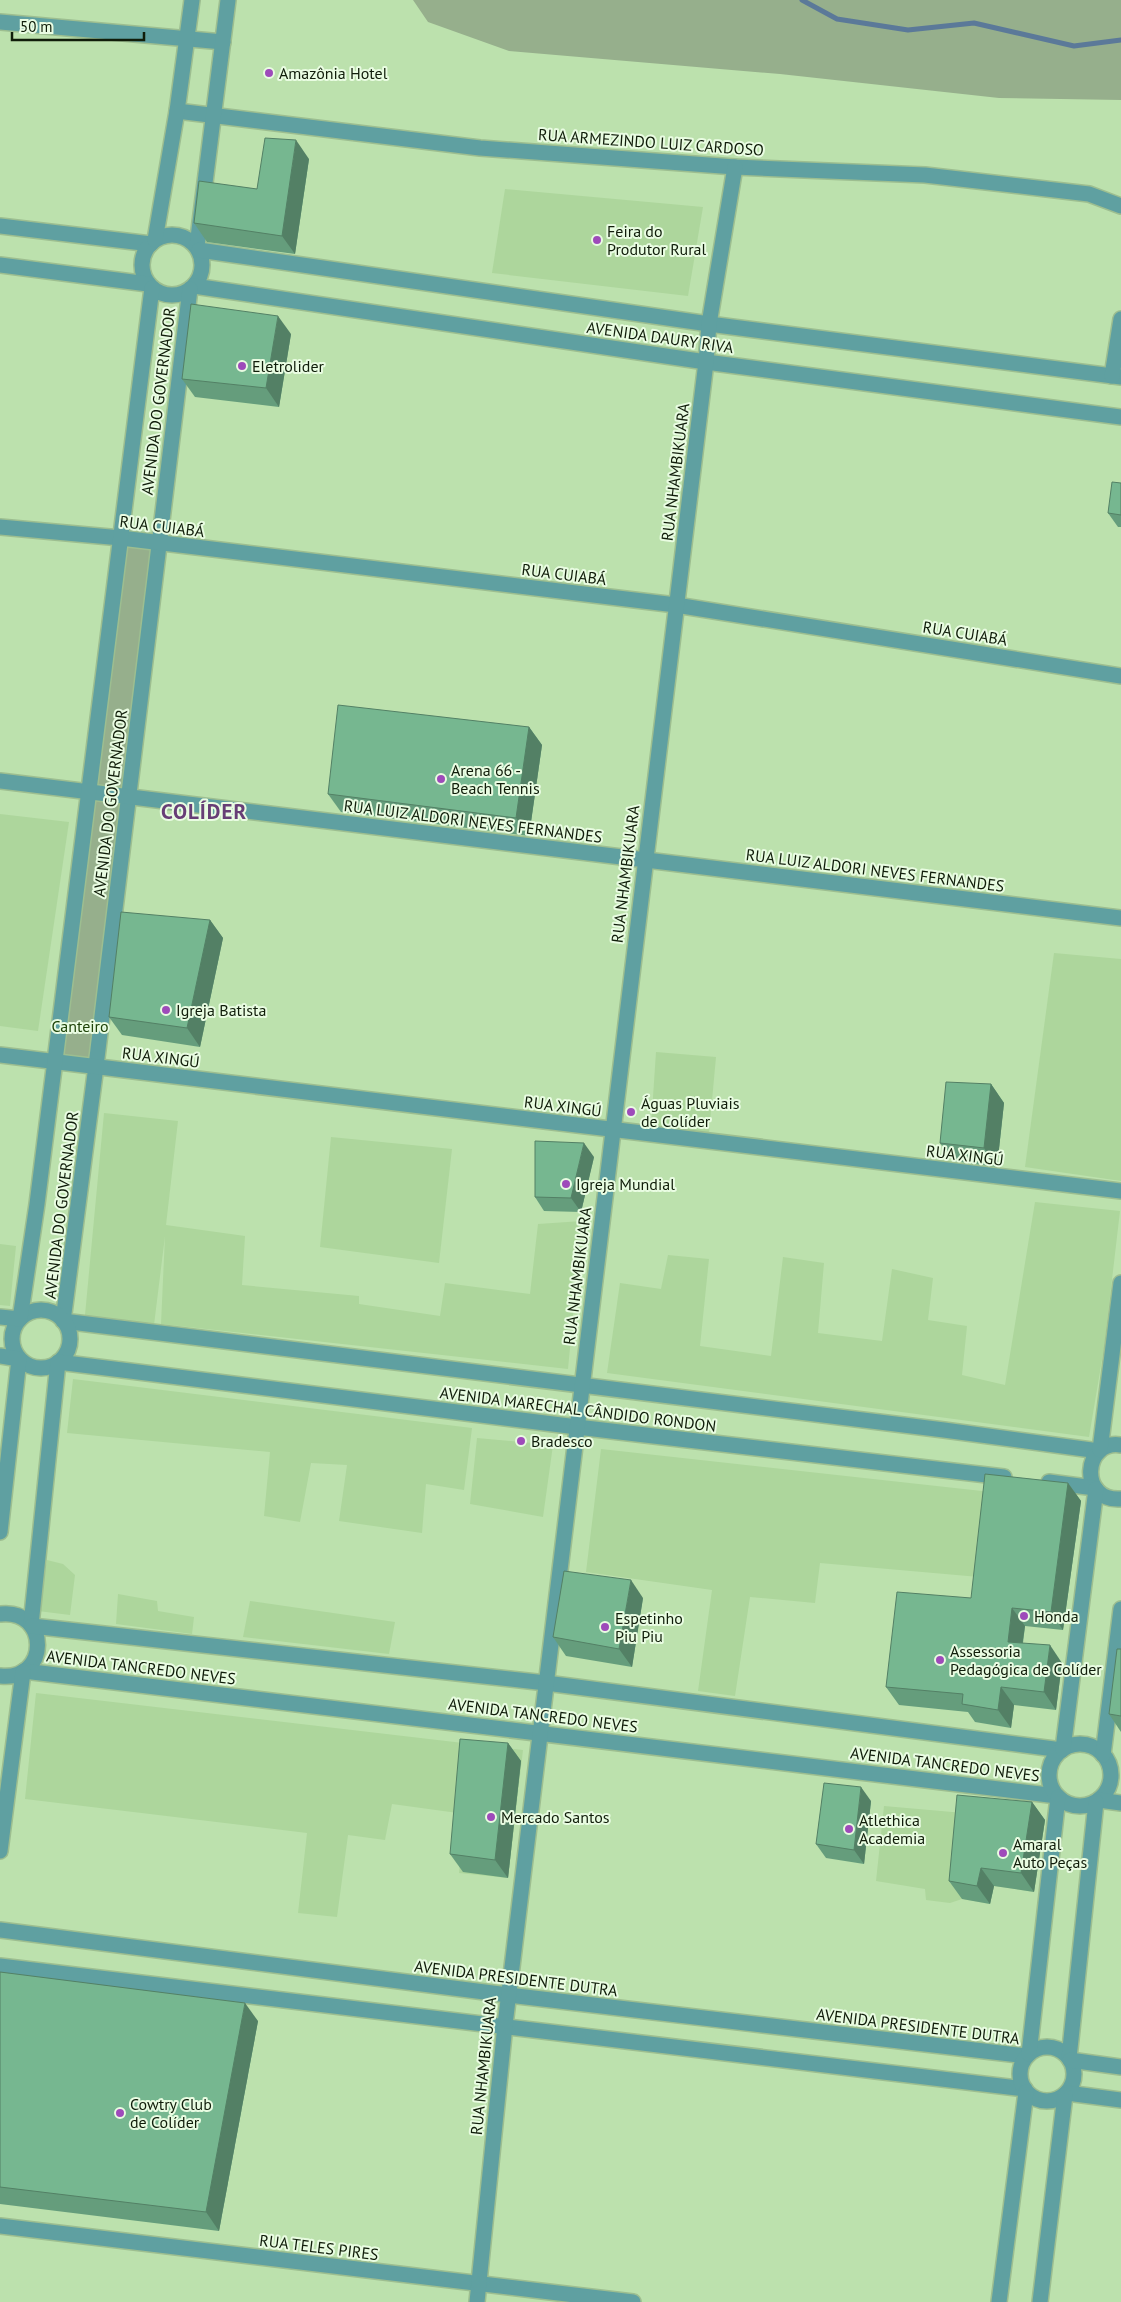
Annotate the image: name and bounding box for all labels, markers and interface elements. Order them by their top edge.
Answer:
scale bar [12,10,145,42]
text: 50 m [20,17,53,36]
place label: Amazônia Hotel [279,63,388,83]
marker: Amazônia Hotel [263,67,275,79]
street label: RUA ARMEZINDO LUIZ CARDOSO [537,124,765,160]
place label: Feira do Produtor Rural [607,221,707,259]
marker: Feira do Produtor Rural [591,234,603,246]
street label: AVENIDA DO GOVERNADOR [137,306,179,496]
street label: AVENIDA DAURY RIVA [585,317,735,357]
place label: Eletrolider [252,356,325,376]
marker: Eletrolider [236,360,248,372]
street label: RUA NHAMBIKUARA [657,401,693,542]
street label: RUA CUIABÁ [118,511,206,541]
street label: RUA CUIABÁ [520,559,608,589]
street label: RUA CUIABÁ [921,616,1009,650]
street label: AVENIDA DO GOVERNADOR [89,708,131,898]
place label: Arena 66 - Beach Tennis [451,760,540,798]
marker: Arena 66 - Beach Tennis [435,773,447,785]
street label: RUA LUIZ ALDORI NEVES FERNANDES [343,795,603,847]
district label: COLÍDER [161,798,247,825]
street label: RUA NHAMBIKUARA [607,803,643,944]
street label: RUA LUIZ ALDORI NEVES FERNANDES [745,844,1005,896]
place label: Igreja Batista [176,1000,266,1020]
marker: Igreja Batista [160,1004,172,1016]
park label: Canteiro [51,1016,109,1036]
street label: RUA XINGÚ [121,1042,201,1072]
street label: RUA XINGÚ [523,1091,603,1121]
place label: Águas Pluviais de Colíder [641,1093,740,1131]
marker: Águas Pluviais de Colíder [625,1106,637,1118]
street label: AVENIDA DO GOVERNADOR [40,1110,82,1300]
street label: RUA XINGÚ [925,1140,1005,1170]
place label: Igreja Mundial [576,1174,675,1194]
marker: Igreja Mundial [560,1178,572,1190]
street label: RUA NHAMBIKUARA [559,1205,595,1346]
street label: AVENIDA MARECHAL CÂNDIDO RONDON [439,1382,717,1436]
place label: Bradesco [531,1431,593,1451]
marker: Bradesco [515,1435,527,1447]
place label: Honda [1034,1606,1079,1626]
place label: Espetinho Piu Piu [615,1608,683,1646]
marker: Honda [1018,1610,1030,1622]
marker: Espetinho Piu Piu [599,1621,611,1633]
place label: Assessoria Pedagógica de Colíder [950,1641,1102,1679]
street label: AVENIDA TANCREDO NEVES [45,1645,237,1689]
marker: Assessoria Pedagógica de Colíder [934,1654,946,1666]
street label: AVENIDA TANCREDO NEVES [447,1693,639,1737]
street label: AVENIDA TANCREDO NEVES [849,1742,1041,1786]
place label: Mercado Santos [501,1807,610,1827]
place label: Atlethica Academia [859,1810,925,1848]
marker: Mercado Santos [485,1811,497,1823]
marker: Atlethica Academia [843,1823,855,1835]
place label: Amaral Auto Peças [1013,1834,1088,1872]
marker: Amaral Auto Peças [997,1847,1009,1859]
street label: AVENIDA PRESIDENTE DUTRA [413,1956,619,2000]
street label: RUA NHAMBIKUARA [466,1995,500,2136]
street label: AVENIDA PRESIDENTE DUTRA [815,2004,1021,2048]
place label: Cowtry Club de Colíder [130,2094,212,2132]
marker: Cowtry Club de Colíder [114,2107,126,2119]
street label: RUA TELES PIRES [258,2230,380,2264]

